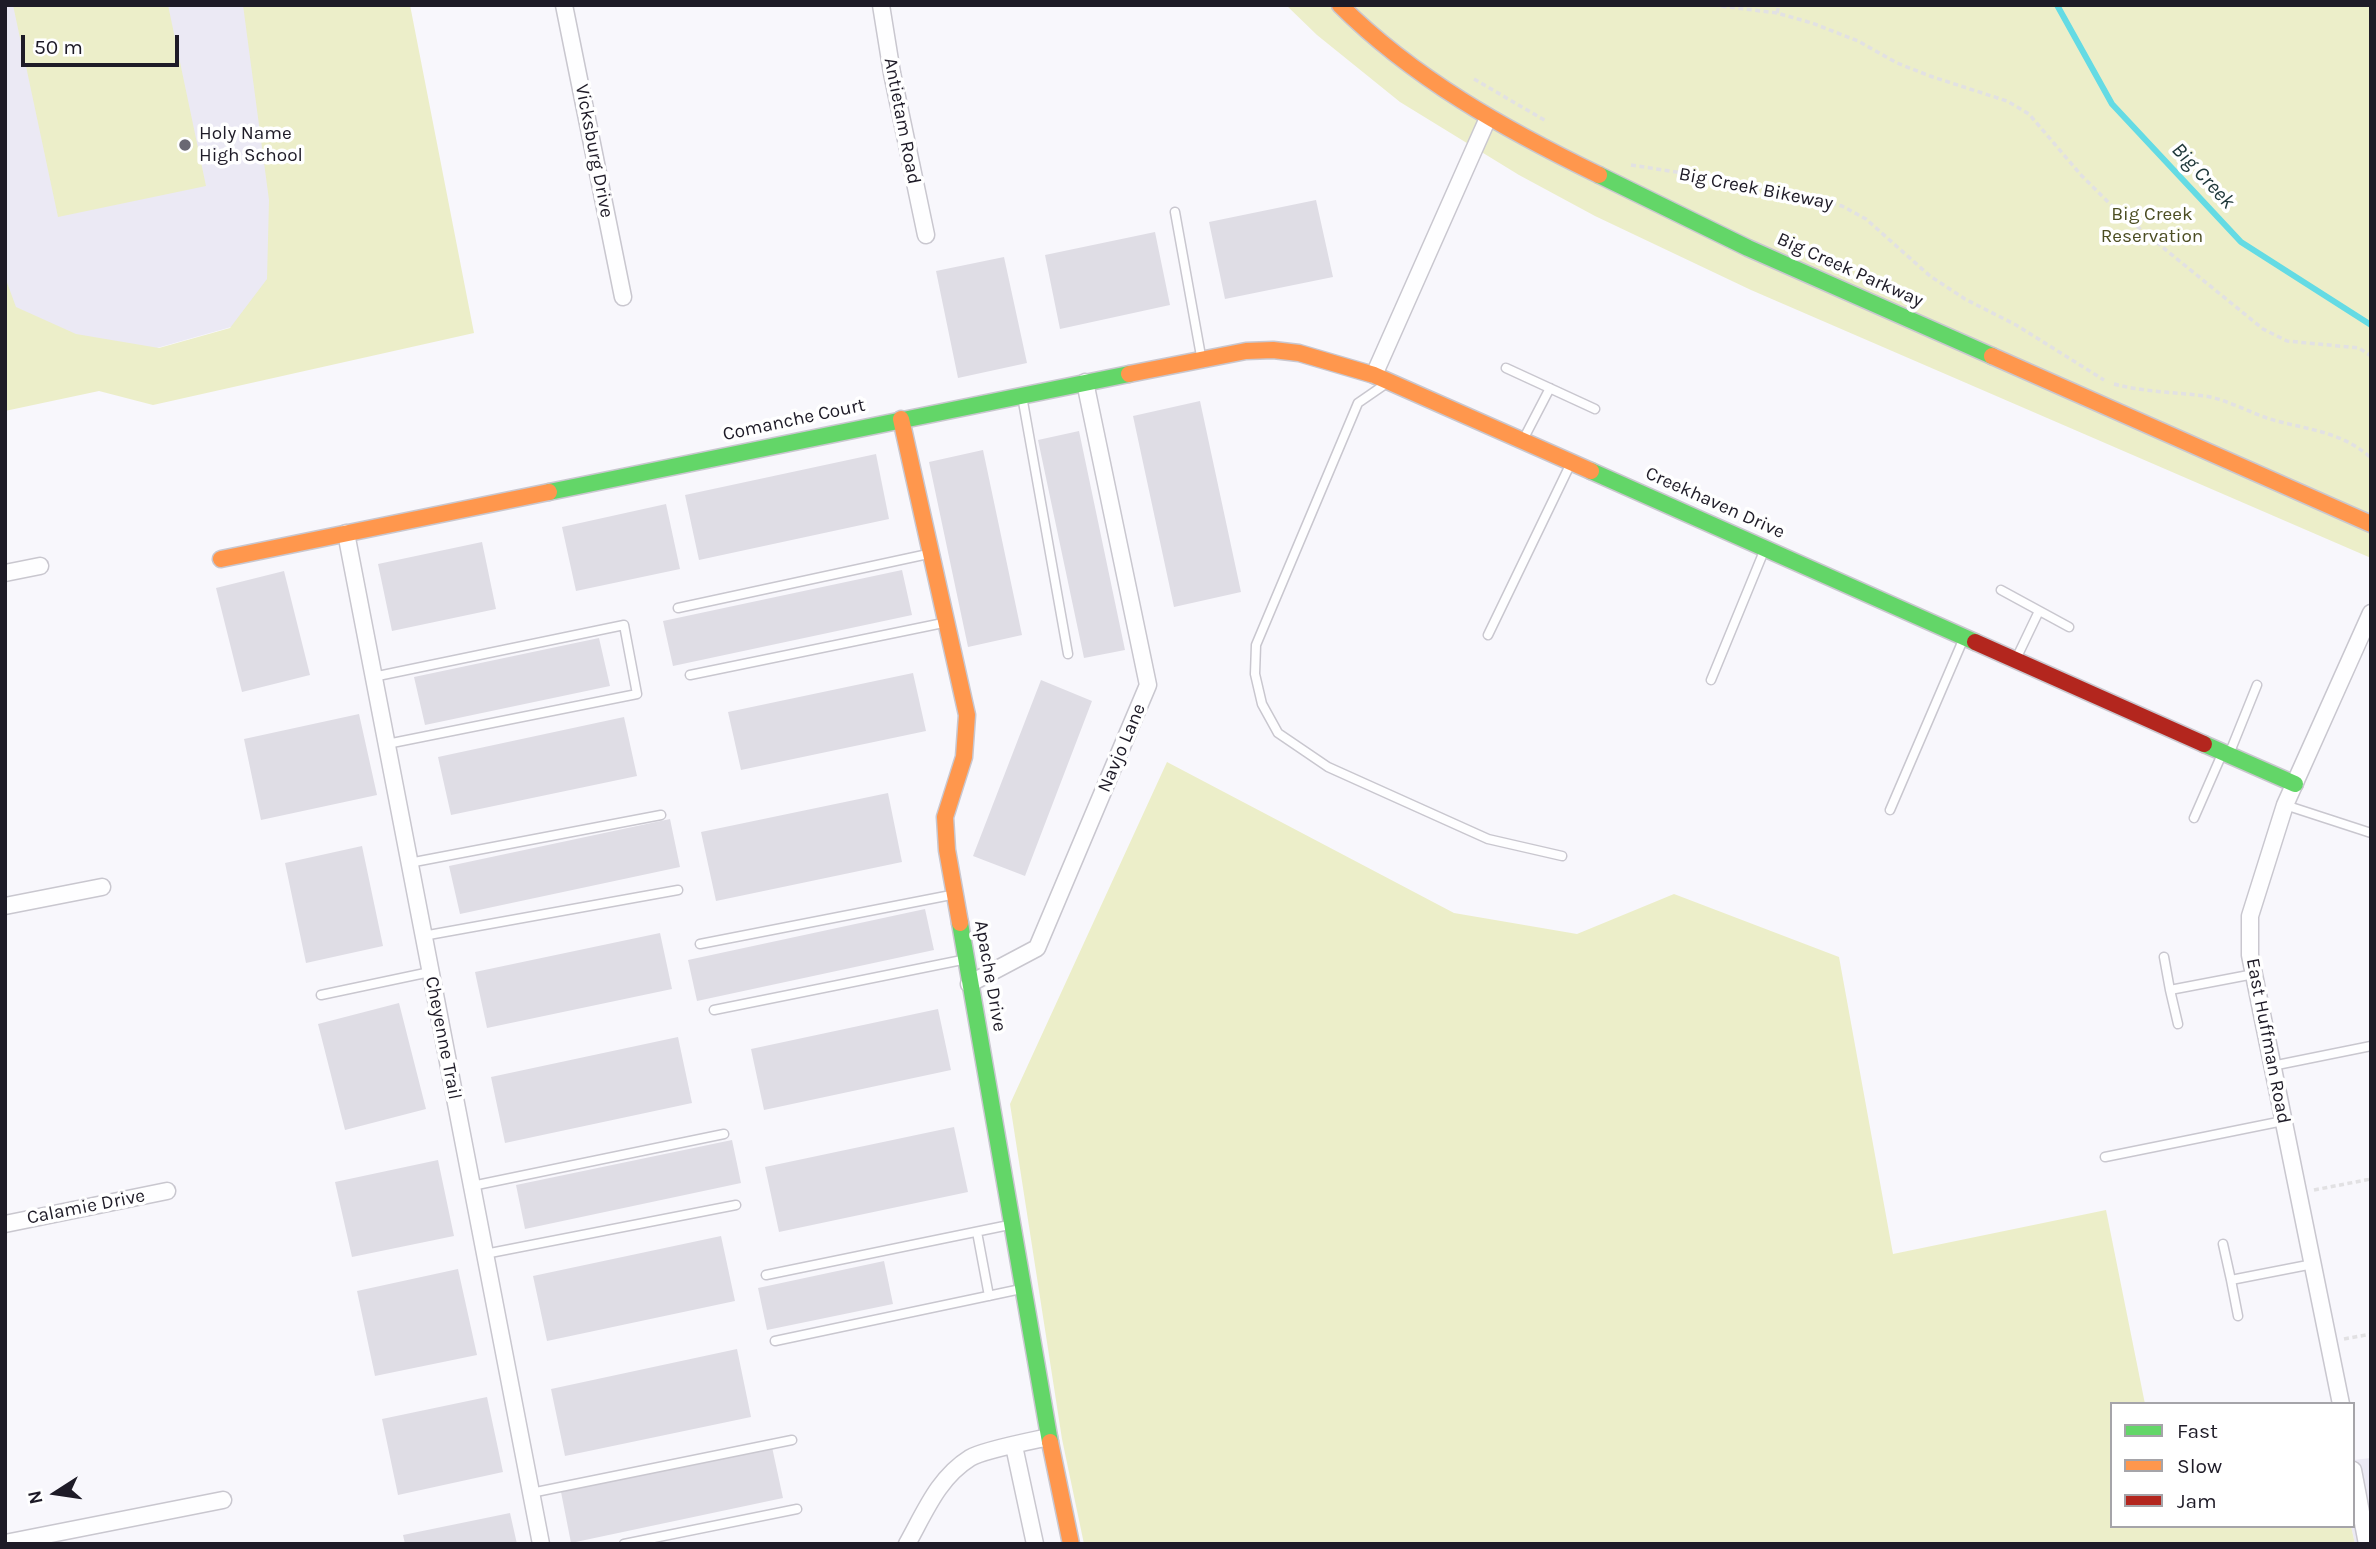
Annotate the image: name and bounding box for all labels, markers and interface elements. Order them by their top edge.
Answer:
scale bar [24,21,182,65]
text: 50 m [34,35,83,59]
street label: Antietam Road [879,56,925,186]
street label: Vicksburg Drive [570,82,618,220]
place label: Holy Name High School [199,123,303,167]
marker: Holy Name High School [177,137,193,153]
water label: Big Creek [2166,138,2240,214]
street label: Big Creek Bikeway [1677,163,1835,215]
park label: Big Creek Reservation [2101,204,2203,248]
street label: Big Creek Parkway [1773,228,1927,312]
street label: Comanche Court [721,394,867,446]
street label: Creekhaven Drive [1642,462,1788,544]
street label: Navjo Lane [1093,700,1151,796]
street label: Apache Drive [969,919,1011,1033]
street label: East Huffman Road [2241,956,2295,1126]
street label: Cheyenne Trail [420,974,466,1102]
street label: Calamie Drive [25,1184,147,1230]
legend [2110,1402,2355,1528]
text: Fast [2177,1419,2218,1443]
text: Slow [2177,1454,2222,1478]
north arrow [21,1458,91,1528]
text: N [23,1488,48,1506]
text: Jam [2177,1489,2217,1513]

